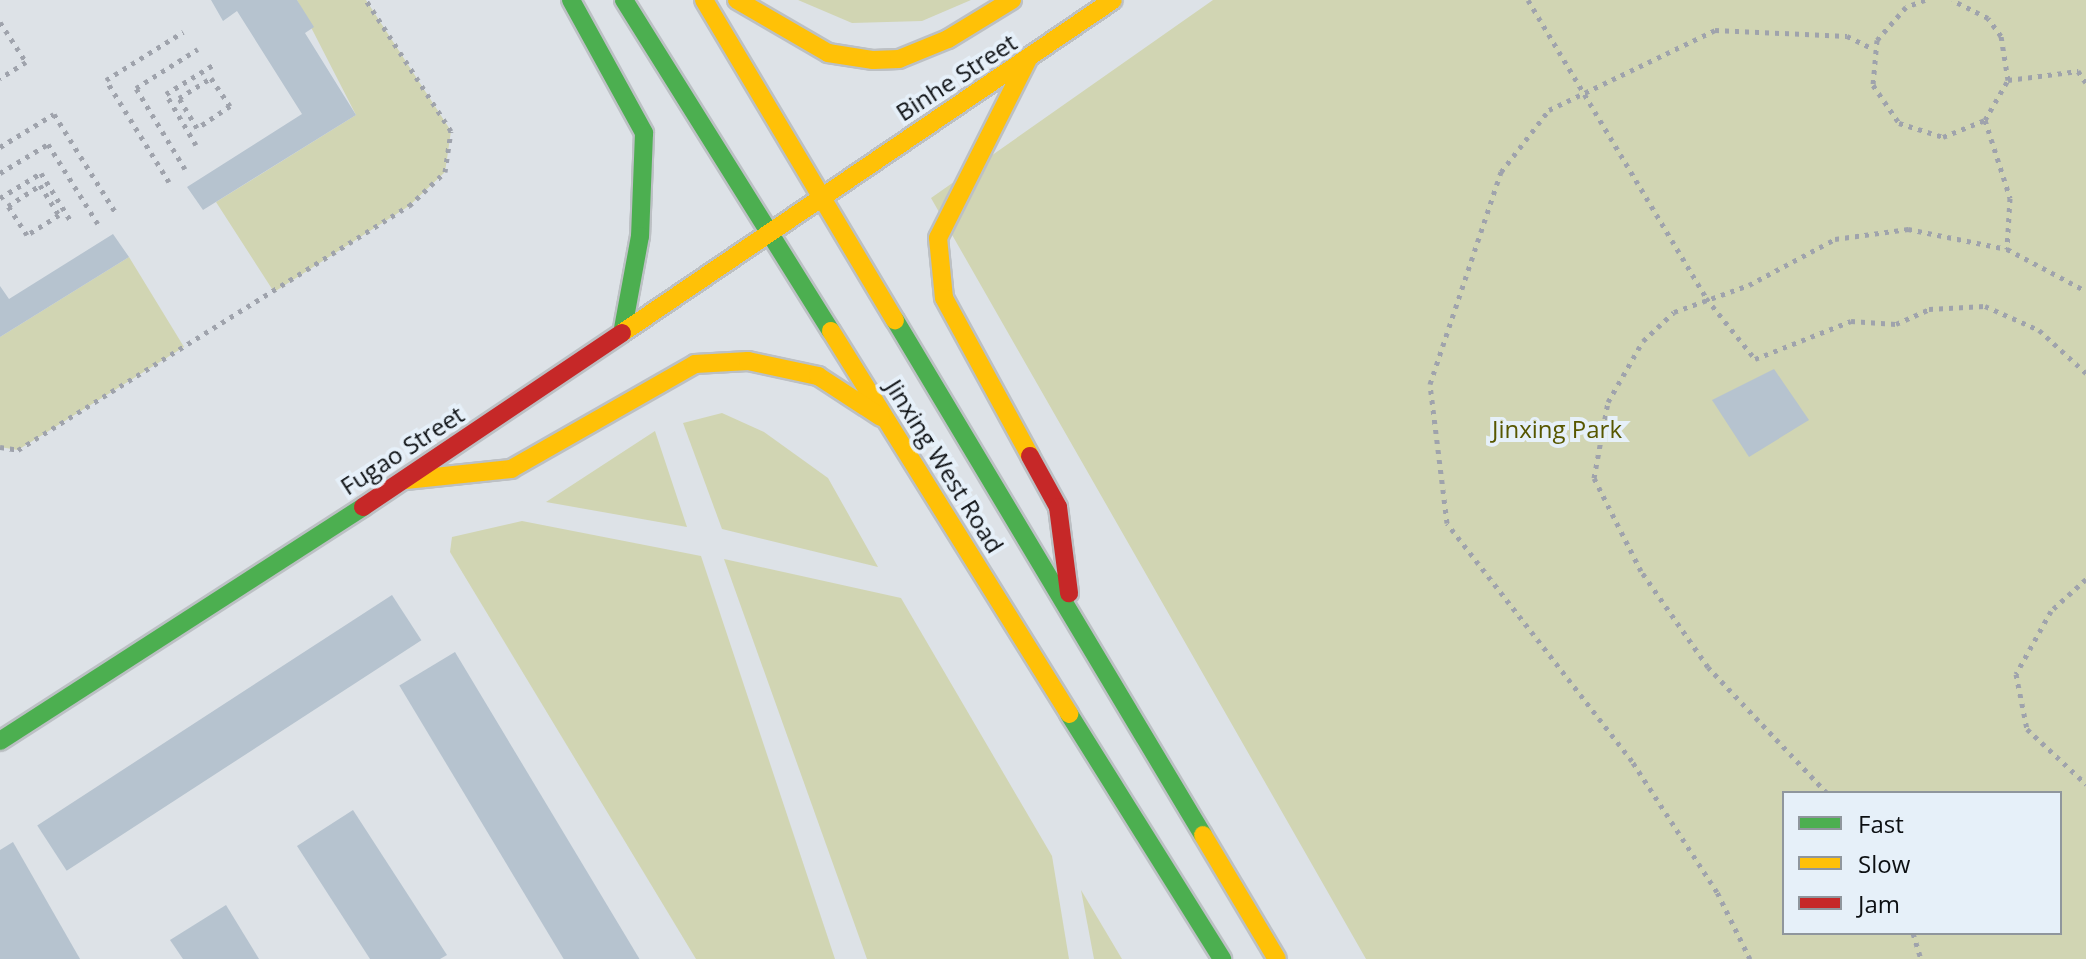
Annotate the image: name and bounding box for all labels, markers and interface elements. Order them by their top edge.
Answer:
street label: Binhe Street [890,27,1022,127]
street label: Jinxing West Road [880,374,1010,558]
street label: Fugao Street [335,399,469,501]
park label: Jinxing Park [1492,415,1622,443]
legend [1782,791,2062,935]
text: Fast [1858,807,1904,840]
text: Slow [1858,847,1910,880]
text: Jam [1858,887,1900,920]

